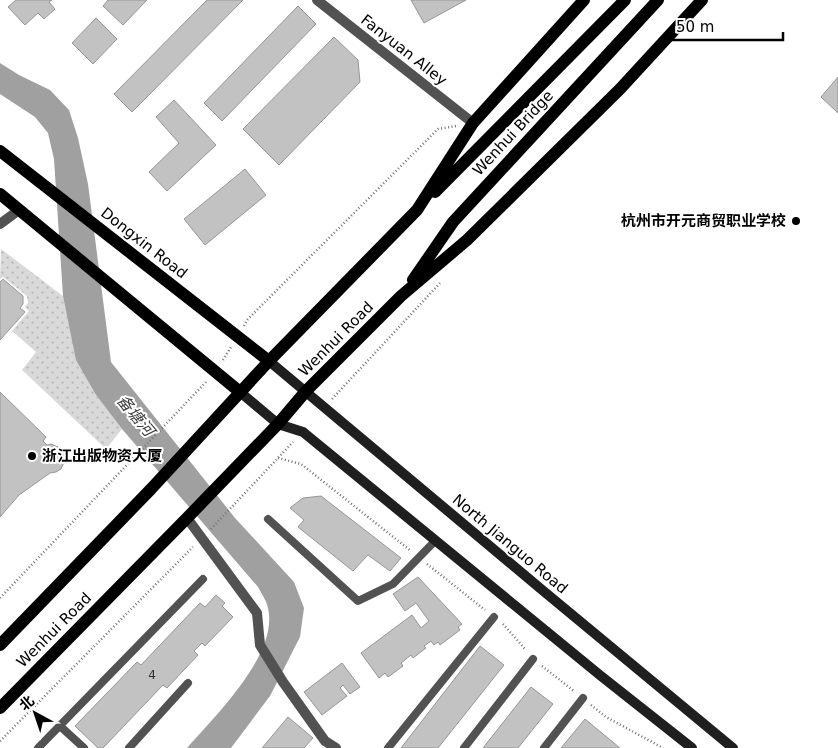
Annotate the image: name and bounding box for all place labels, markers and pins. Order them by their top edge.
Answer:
place label: 杭州市开元商贸职业学校 [621,212,786,230]
marker: 杭州市开元商贸职业学校 [790,215,802,227]
place label: 浙江出版物资大厦 [42,447,162,465]
marker: 浙江出版物资大厦 [26,450,38,462]

